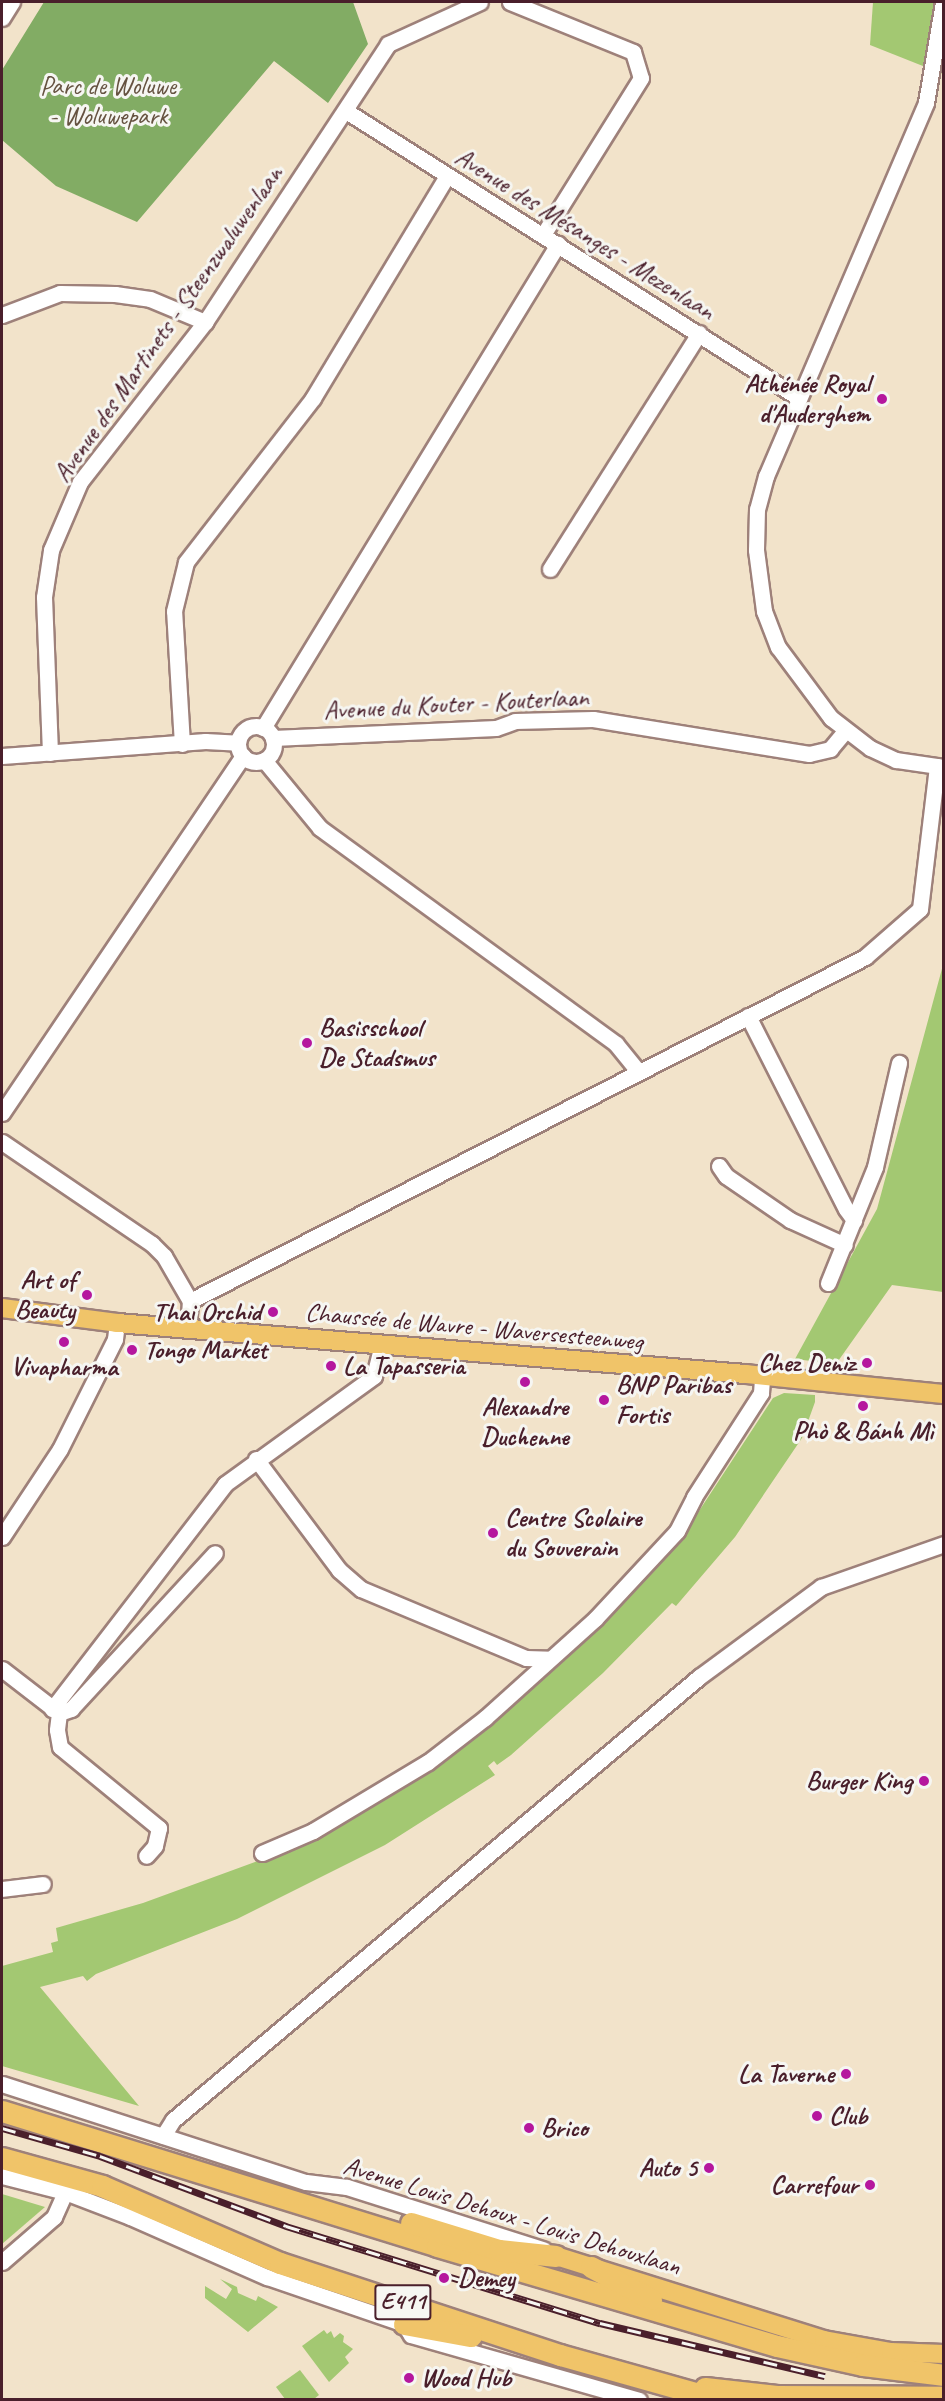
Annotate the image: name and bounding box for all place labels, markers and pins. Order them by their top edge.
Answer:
place label: Athénée Royal d'Auderghem [745,368,870,430]
marker: Athénée Royal d'Auderghem [875,392,889,406]
place label: Basisschool De Stadsmus [319,1012,436,1074]
marker: Basisschool De Stadsmus [300,1036,314,1050]
place label: Art of Beauty [15,1264,75,1326]
marker: Art of Beauty [80,1288,94,1302]
place label: Thai Orchid [154,1296,261,1328]
marker: Thai Orchid [266,1305,280,1319]
place label: Tongo Market [144,1334,267,1366]
marker: Vivapharma [57,1335,71,1349]
marker: Tongo Market [125,1343,139,1357]
place label: Chez Deniz [758,1347,855,1379]
place label: La Tapasseria [343,1350,466,1382]
place label: Vivapharma [11,1351,117,1383]
marker: Chez Deniz [860,1356,874,1370]
marker: La Tapasseria [324,1359,338,1373]
place label: BNP Paribas Fortis [616,1369,731,1430]
marker: Alexandre Duchenne [518,1375,532,1389]
place label: Alexandre Duchenne [481,1391,569,1452]
marker: BNP Paribas Fortis [597,1393,611,1407]
marker: Phò & Bánh Mì [856,1399,870,1413]
place label: Phò & Bánh Mì [793,1415,933,1447]
place label: Centre Scolaire du Souverain [505,1502,641,1564]
marker: Centre Scolaire du Souverain [486,1526,500,1540]
place label: Burger King [806,1765,912,1797]
marker: Burger King [917,1774,931,1788]
place label: La Taverne [737,2058,834,2090]
marker: La Taverne [839,2067,853,2081]
place label: Club [829,2100,867,2132]
marker: Club [810,2109,824,2123]
place label: Brico [541,2112,588,2144]
marker: Brico [522,2121,536,2135]
place label: Auto 5 [639,2152,697,2184]
marker: Auto 5 [702,2161,716,2175]
place label: Carrefour [770,2169,858,2201]
marker: Carrefour [863,2178,877,2192]
place label: Demey [458,2262,515,2294]
marker: Demey [435,2269,453,2287]
place label: Wood Hub [421,2362,511,2394]
marker: Wood Hub [402,2371,416,2385]

